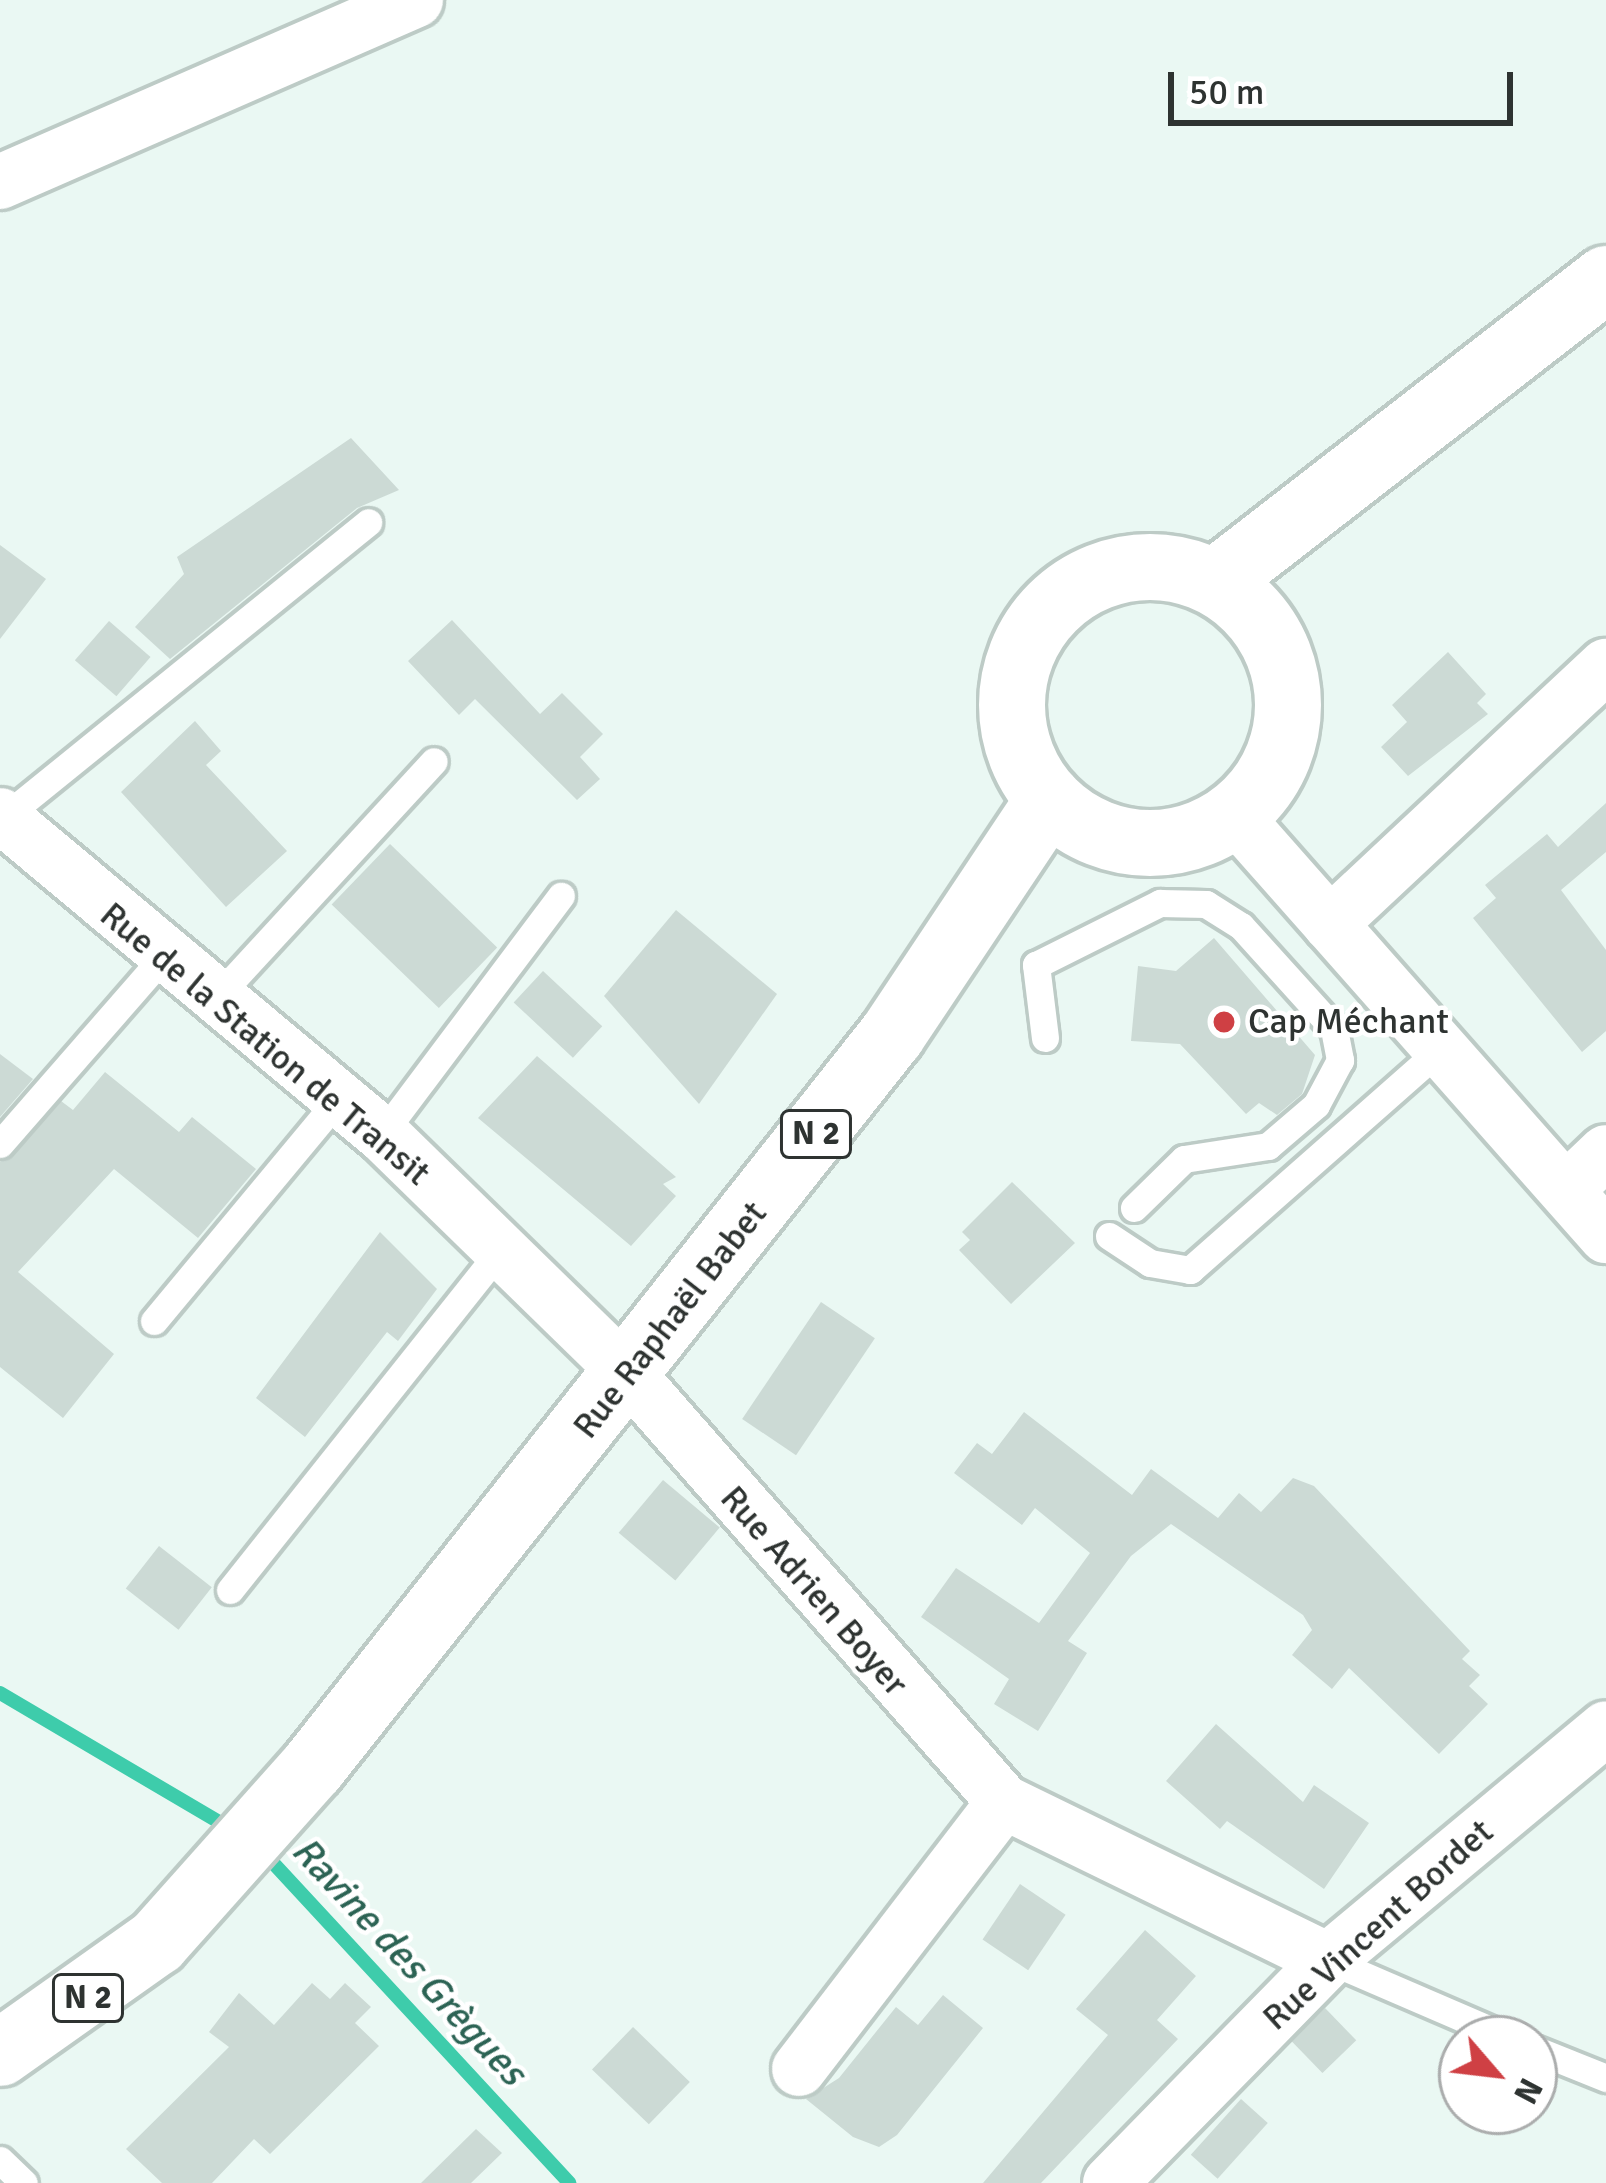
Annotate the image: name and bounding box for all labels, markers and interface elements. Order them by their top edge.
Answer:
scale bar [1174,48,1519,122]
text: 50 m [1189,70,1265,115]
street label: Rue de la Station de Transit [91,893,439,1195]
place label: Cap Méchant [1248,1000,1449,1044]
marker: Cap Méchant [1211,1009,1237,1035]
road number: N 2 [777,1107,855,1161]
street label: Rue Raphaël Babet [564,1193,776,1447]
street label: Rue Adrien Boyer [711,1477,917,1705]
street label: Rue Vincent Bordet [1254,1810,1502,2040]
water label: Ravine des Grègues [282,1827,536,2095]
road number: N 2 [49,1971,127,2025]
north arrow [1438,2015,1558,2135]
text: N [1504,2071,1551,2110]

